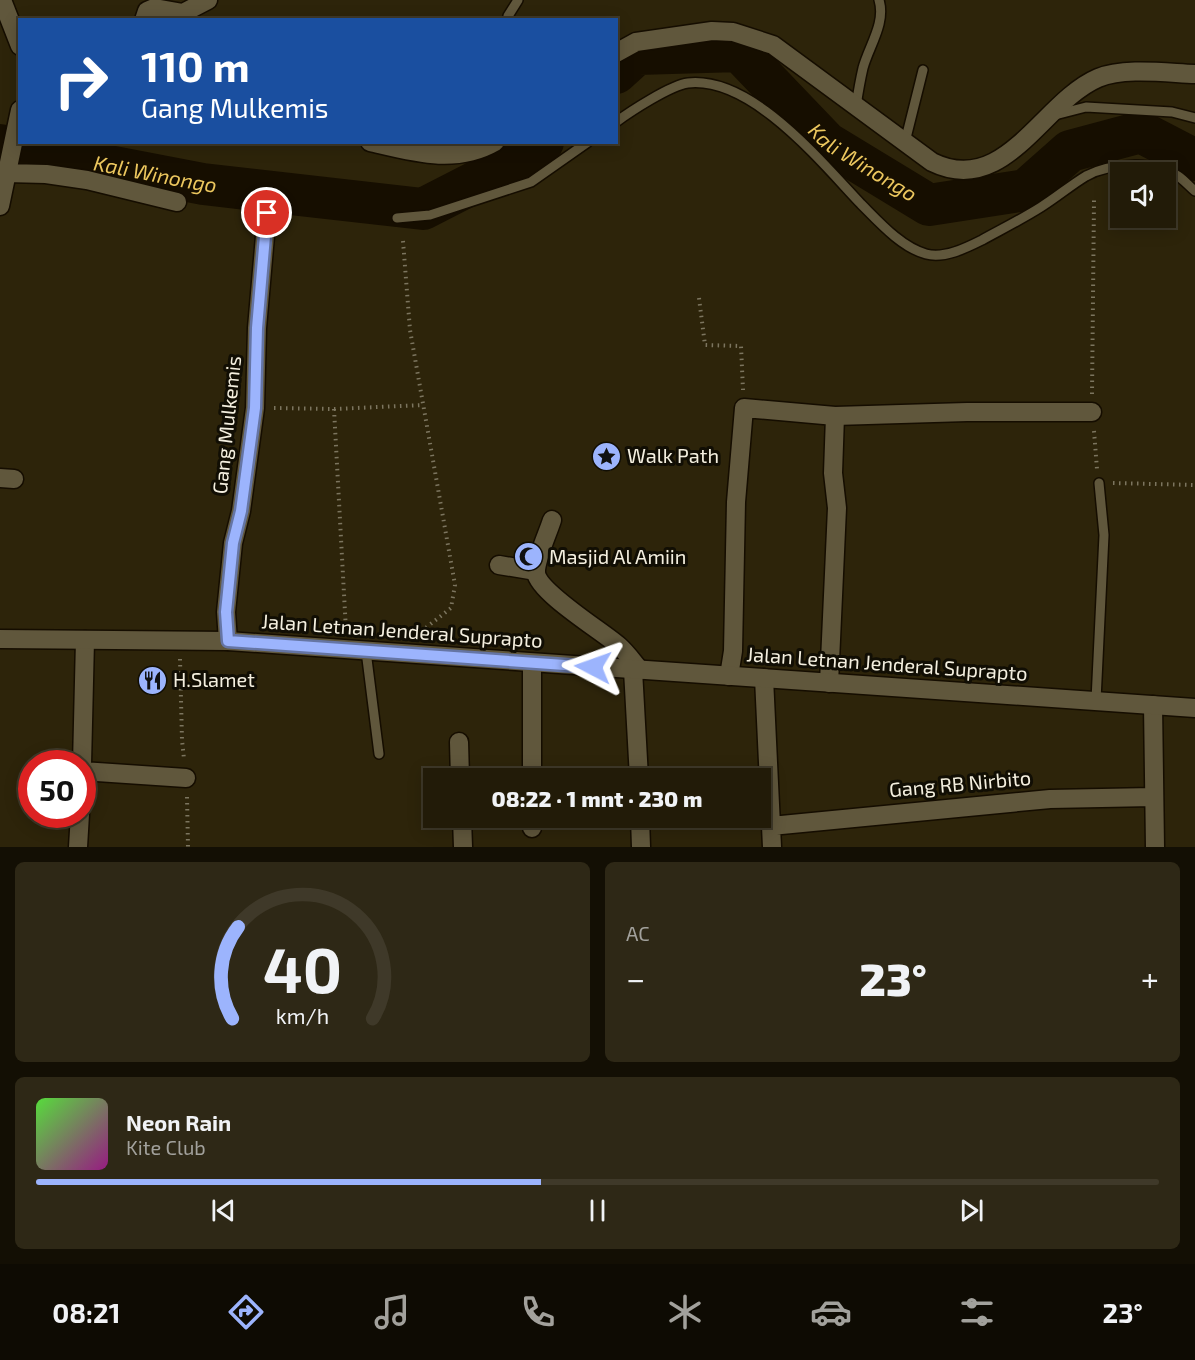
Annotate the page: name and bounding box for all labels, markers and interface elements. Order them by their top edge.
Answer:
text: 110 m [141,40,250,90]
icon: right [42,42,120,120]
text: Gang Mulkemis [141,91,329,123]
water label: Kali Winongo [804,117,922,206]
water label: Kali Winongo [92,149,218,196]
map controls [1110,162,1176,228]
button: sound [1110,162,1176,228]
pin [241,187,292,238]
icon: arrive [250,196,283,229]
street label: Gang Mulkemis [207,355,245,495]
place icon: Walk Path [590,440,622,472]
place label: Walk Path [627,443,719,467]
mosque icon: Masjid Al Amiin [512,541,544,573]
place label: Masjid Al Amiin [549,544,686,568]
street label: Jalan Letnan Jenderal Suprapto [261,608,543,652]
position arrow [561,635,625,699]
street label: Jalan Letnan Jenderal Suprapto [746,641,1028,685]
restaurant icon: H.Slamet [136,664,168,696]
place label: H.Slamet [173,667,255,691]
speed limit sign: 50 [18,750,96,828]
street label: Gang RB Nirbito [888,765,1032,801]
text: 08:22 · 1 mnt · 230 m [492,785,702,811]
text: AC [626,921,650,945]
text: 40 [263,931,342,1006]
text: 23° [859,951,927,1005]
text: − [626,958,645,998]
text: + [1141,958,1159,998]
text: km/h [276,1003,329,1028]
text: Neon Rain [126,1109,231,1135]
text: Kite Club [126,1135,206,1159]
icon: previous [207,1194,240,1227]
icon: pause [581,1194,614,1227]
icon: next [955,1194,988,1227]
icon: directions [225,1291,267,1333]
icon: music [371,1291,413,1333]
icon: phone [517,1291,559,1333]
icon: climate [664,1291,706,1333]
icon: car [810,1291,852,1333]
icon: filters [956,1291,998,1333]
text: 08:21 [52,1296,120,1328]
text: 23° [1103,1296,1143,1328]

